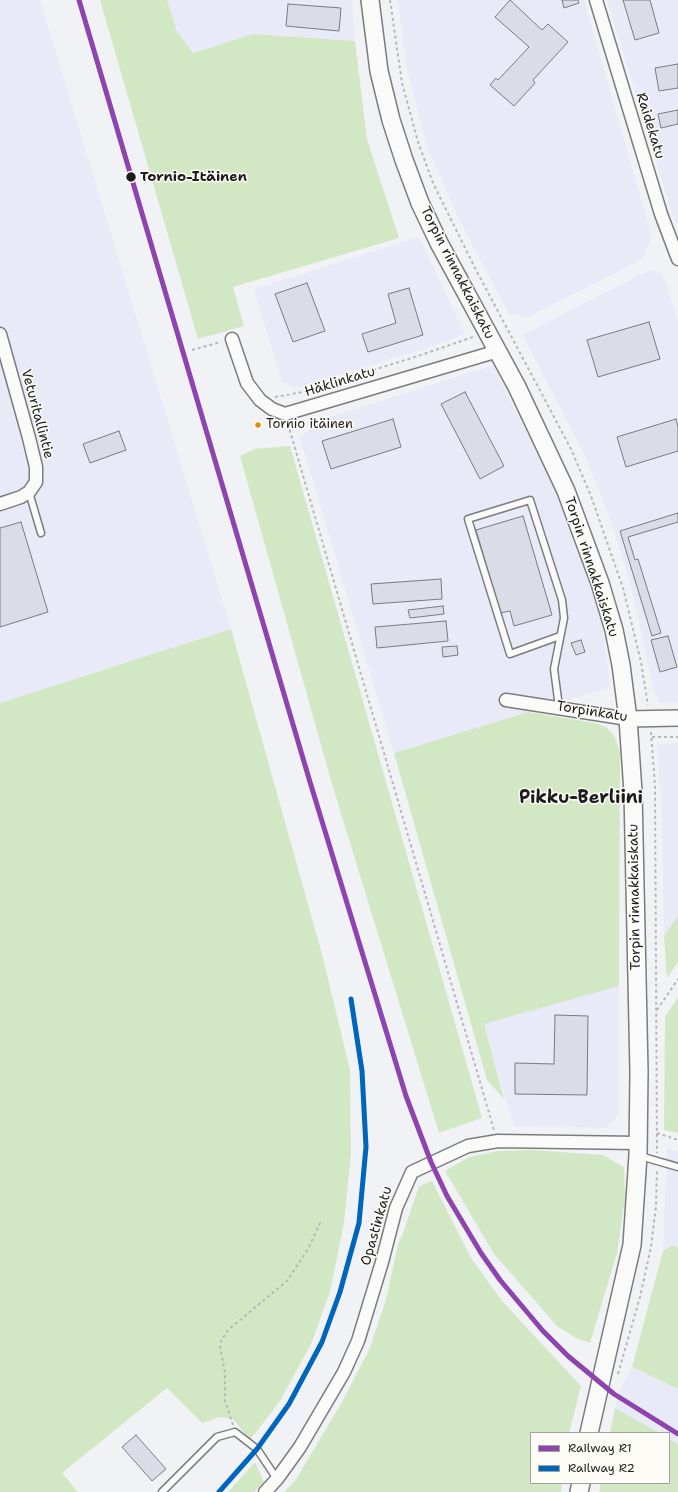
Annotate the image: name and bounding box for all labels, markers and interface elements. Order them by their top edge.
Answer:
street label: Raidekatu [632,91,668,161]
place label: Tornio-Itäinen [140,169,247,185]
marker: Tornio-Itäinen [124,170,138,184]
street label: Torpin rinnakkaiskatu [416,204,498,342]
street label: Häklinkatu [303,363,377,401]
street label: Veturitallintie [17,367,57,461]
place label: Tornio itäinen [266,417,353,433]
marker: Tornio itäinen [253,420,263,430]
street label: Torpin rinnakkaiskatu [560,495,622,639]
street label: Torpinkatu [555,698,629,726]
district label: Pikku-Berliini [519,787,643,809]
street label: Torpin rinnakkaiskatu [625,824,645,970]
street label: Opastinkatu [358,1184,396,1268]
legend [530,1432,670,1484]
text: Railway R1 [568,1440,632,1456]
text: Railway R2 [568,1460,635,1476]

